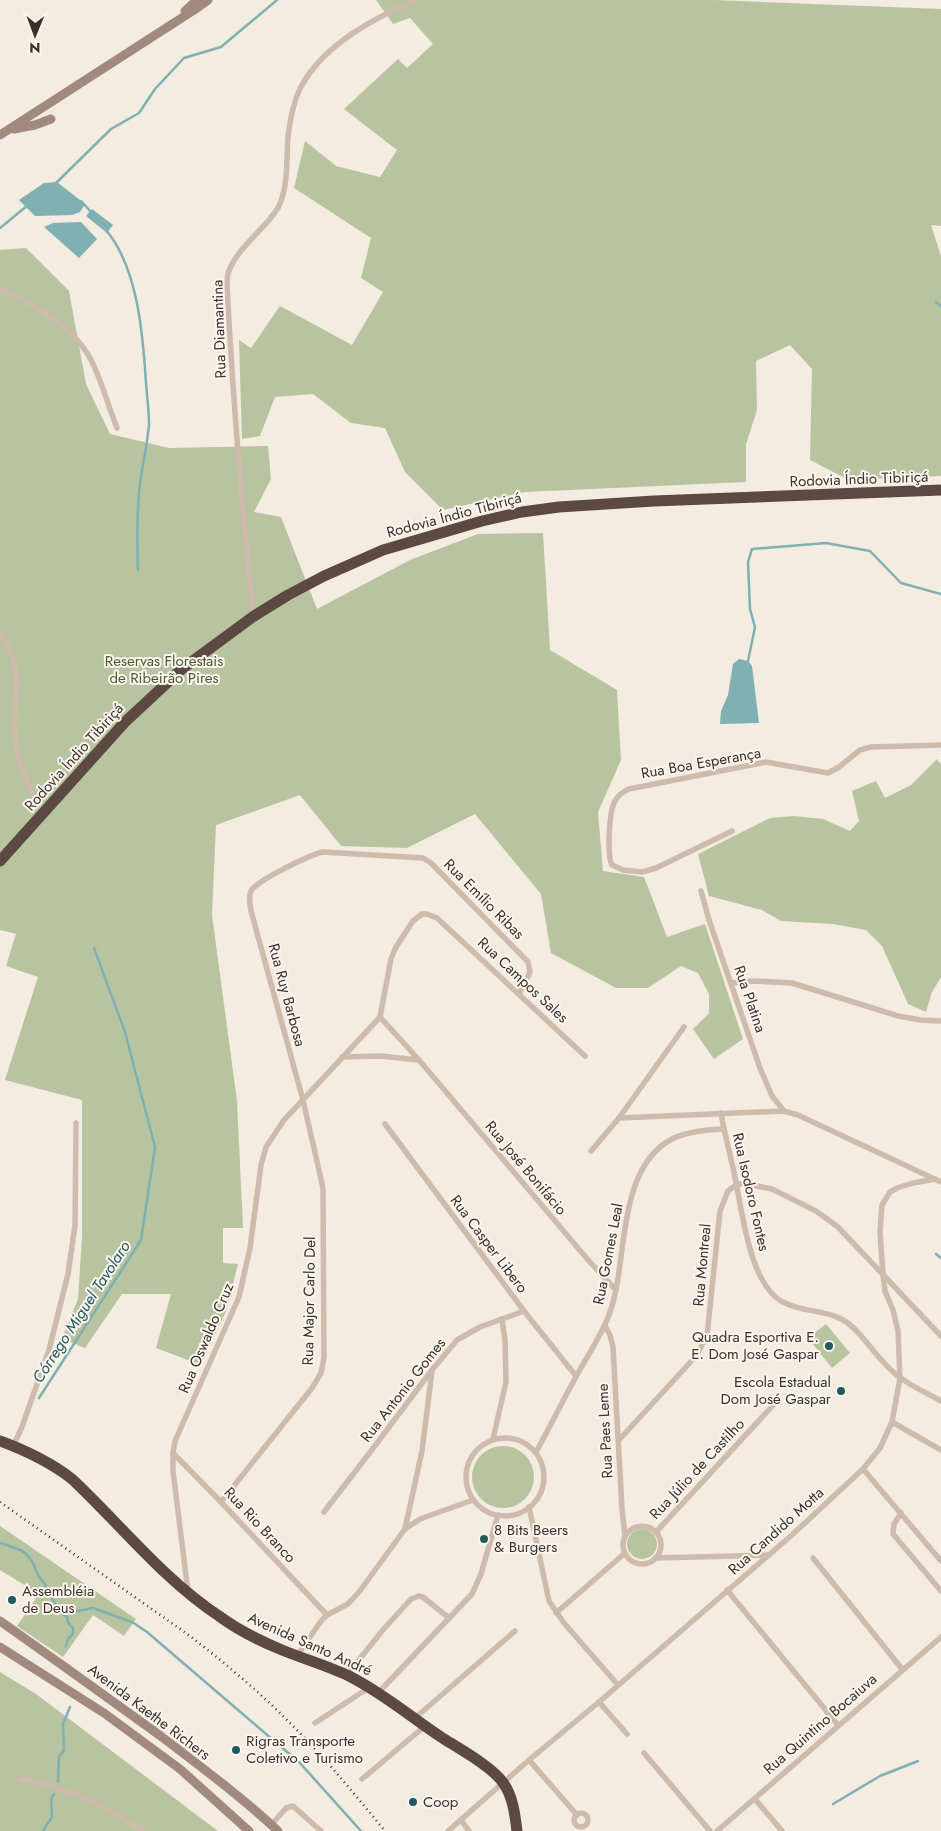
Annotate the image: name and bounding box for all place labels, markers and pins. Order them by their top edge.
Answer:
place label: Quadra Esportiva E. E. Dom José Gaspar [691,1326,820,1365]
marker: Quadra Esportiva E. E. Dom José Gaspar [823,1340,835,1352]
place label: Escola Estadual Dom José Gaspar [721,1371,832,1410]
marker: Escola Estadual Dom José Gaspar [835,1385,847,1397]
place label: 8 Bits Beers & Burgers [494,1519,568,1558]
marker: 8 Bits Beers & Burgers [478,1533,490,1545]
place label: Assembléia de Deus [22,1580,94,1619]
marker: Assembléia de Deus [6,1594,18,1606]
place label: Rigras Transporte Coletivo e Turismo [246,1730,363,1769]
marker: Rigras Transporte Coletivo e Turismo [230,1744,242,1756]
place label: Coop [423,1791,459,1813]
marker: Coop [407,1796,419,1808]

